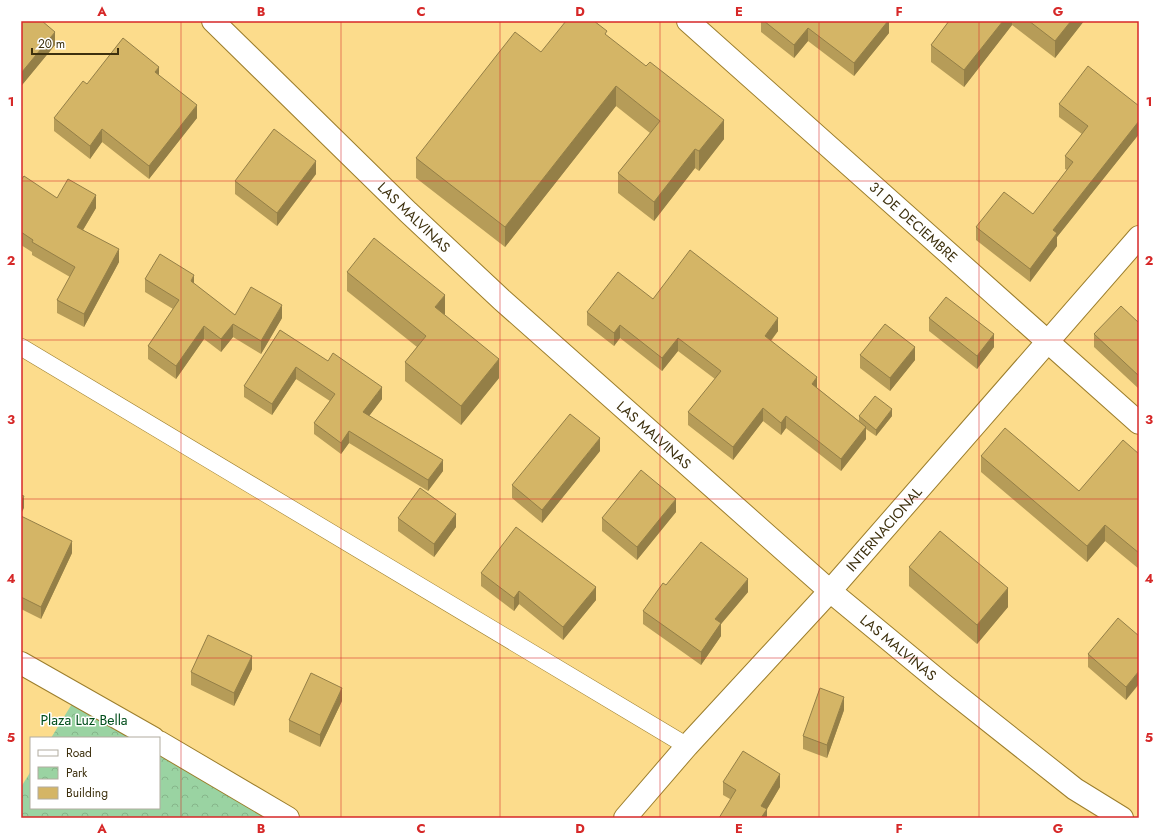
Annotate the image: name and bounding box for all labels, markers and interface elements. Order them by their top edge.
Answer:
text: A [96,2,107,21]
text: B [257,2,266,21]
text: C [416,2,426,21]
text: D [575,2,585,21]
text: E [735,2,743,21]
text: F [895,2,903,21]
text: G [1053,2,1064,21]
scale bar [32,30,118,56]
text: 20 m [38,35,65,53]
text: 1 [8,92,14,111]
text: 1 [1146,92,1152,111]
street label: 31 DE DECIEMBRE [865,177,962,267]
street label: LAS MALVINAS [373,178,455,257]
text: 2 [7,251,15,270]
text: 2 [1145,251,1153,270]
street label: LAS MALVINAS [612,396,696,474]
text: 3 [7,410,15,429]
text: 3 [1145,410,1153,429]
street label: INTERNACIONAL [841,482,927,576]
text: 4 [6,569,16,588]
text: 4 [1144,569,1154,588]
street label: LAS MALVINAS [856,610,941,685]
park label: Plaza Luz Bella [40,710,128,730]
text: 5 [7,728,15,747]
text: 5 [1145,728,1153,747]
legend [30,737,160,809]
text: Road [66,744,92,762]
text: Park [66,764,88,782]
text: Building [66,784,108,802]
text: A [96,819,107,838]
text: B [257,819,266,838]
text: C [416,819,426,838]
text: D [575,819,585,838]
text: E [735,819,743,838]
text: F [895,819,903,838]
text: G [1053,819,1064,838]

